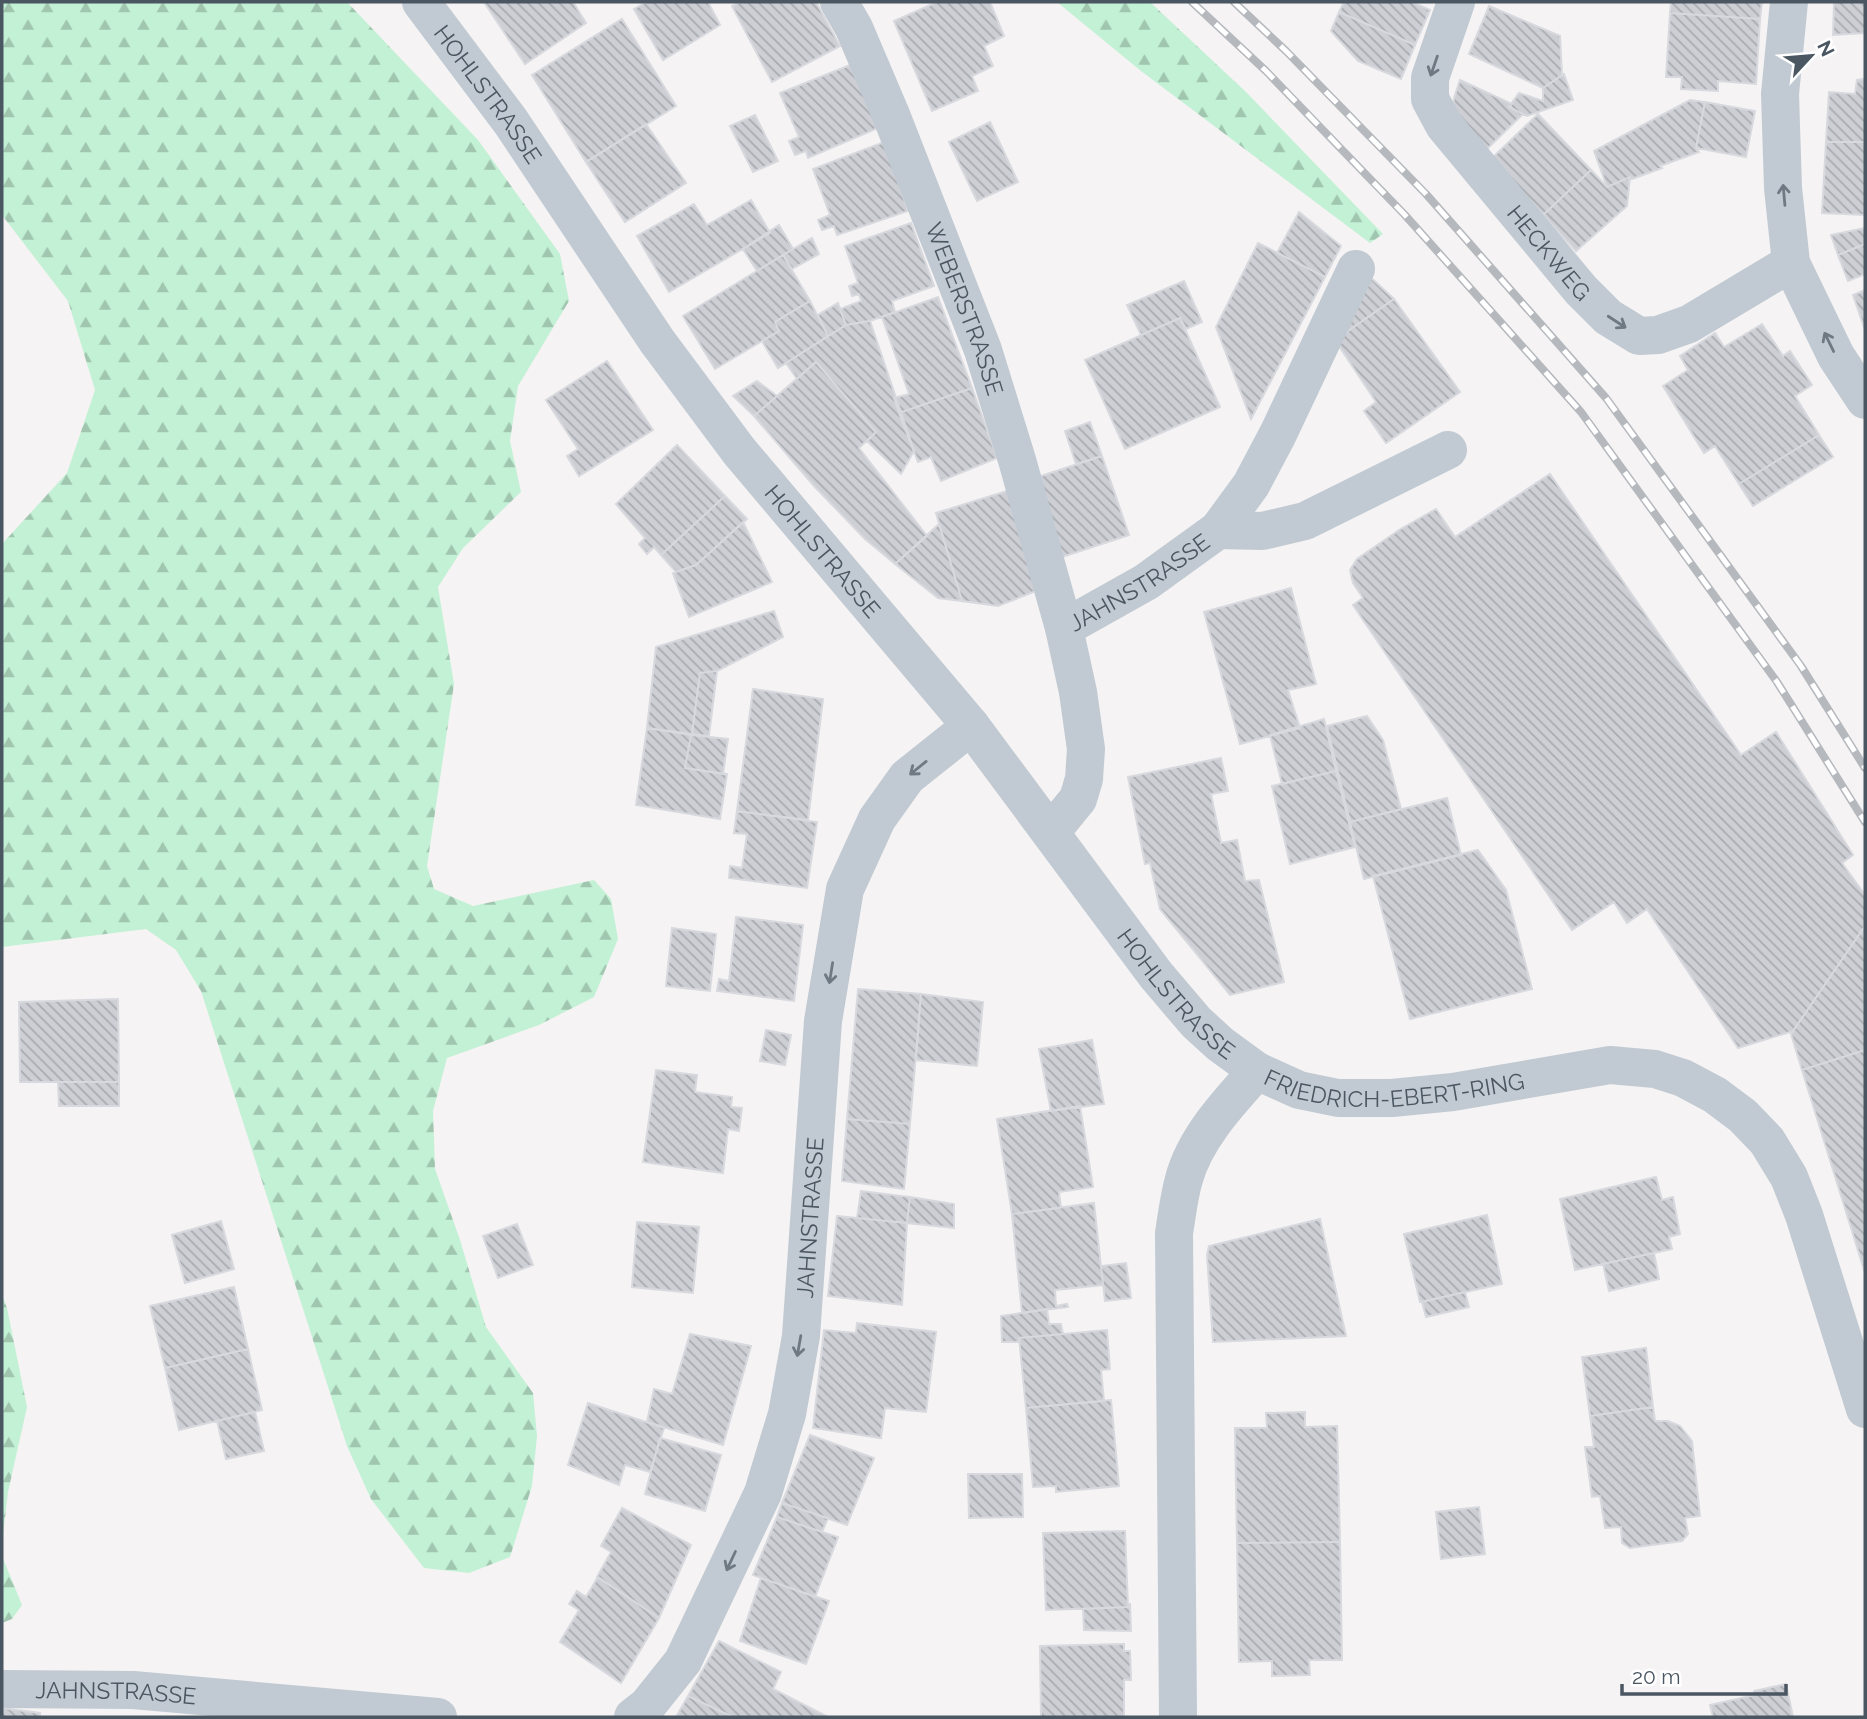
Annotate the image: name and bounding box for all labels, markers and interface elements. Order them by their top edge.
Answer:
street label: HOHLSTRASSE [429,19,548,168]
north arrow [1776,21,1846,91]
text: N [1813,37,1839,60]
one-way arrow [1427,55,1439,77]
one-way arrow [1777,184,1790,207]
street label: HECKWEG [1502,199,1596,305]
street label: WEBERSTRASSE [921,218,1010,398]
one-way arrow [1607,315,1626,329]
one-way arrow [1822,332,1836,353]
street label: HOHLSTRASSE [760,479,887,623]
street label: JAHNSTRASSE [1064,527,1214,636]
one-way arrow [909,761,927,776]
street label: HOHLSTRASSE [1112,923,1241,1064]
one-way arrow [824,961,837,984]
street label: FRIEDRICH-EBERT-RING [1260,1063,1526,1112]
street label: JAHNSTRASSE [790,1136,828,1299]
one-way arrow [792,1334,806,1357]
one-way arrow [724,1550,737,1572]
scale bar [1622,1652,1786,1696]
text: 20 m [1632,1664,1680,1689]
street label: JAHNSTRASSE [35,1676,198,1709]

